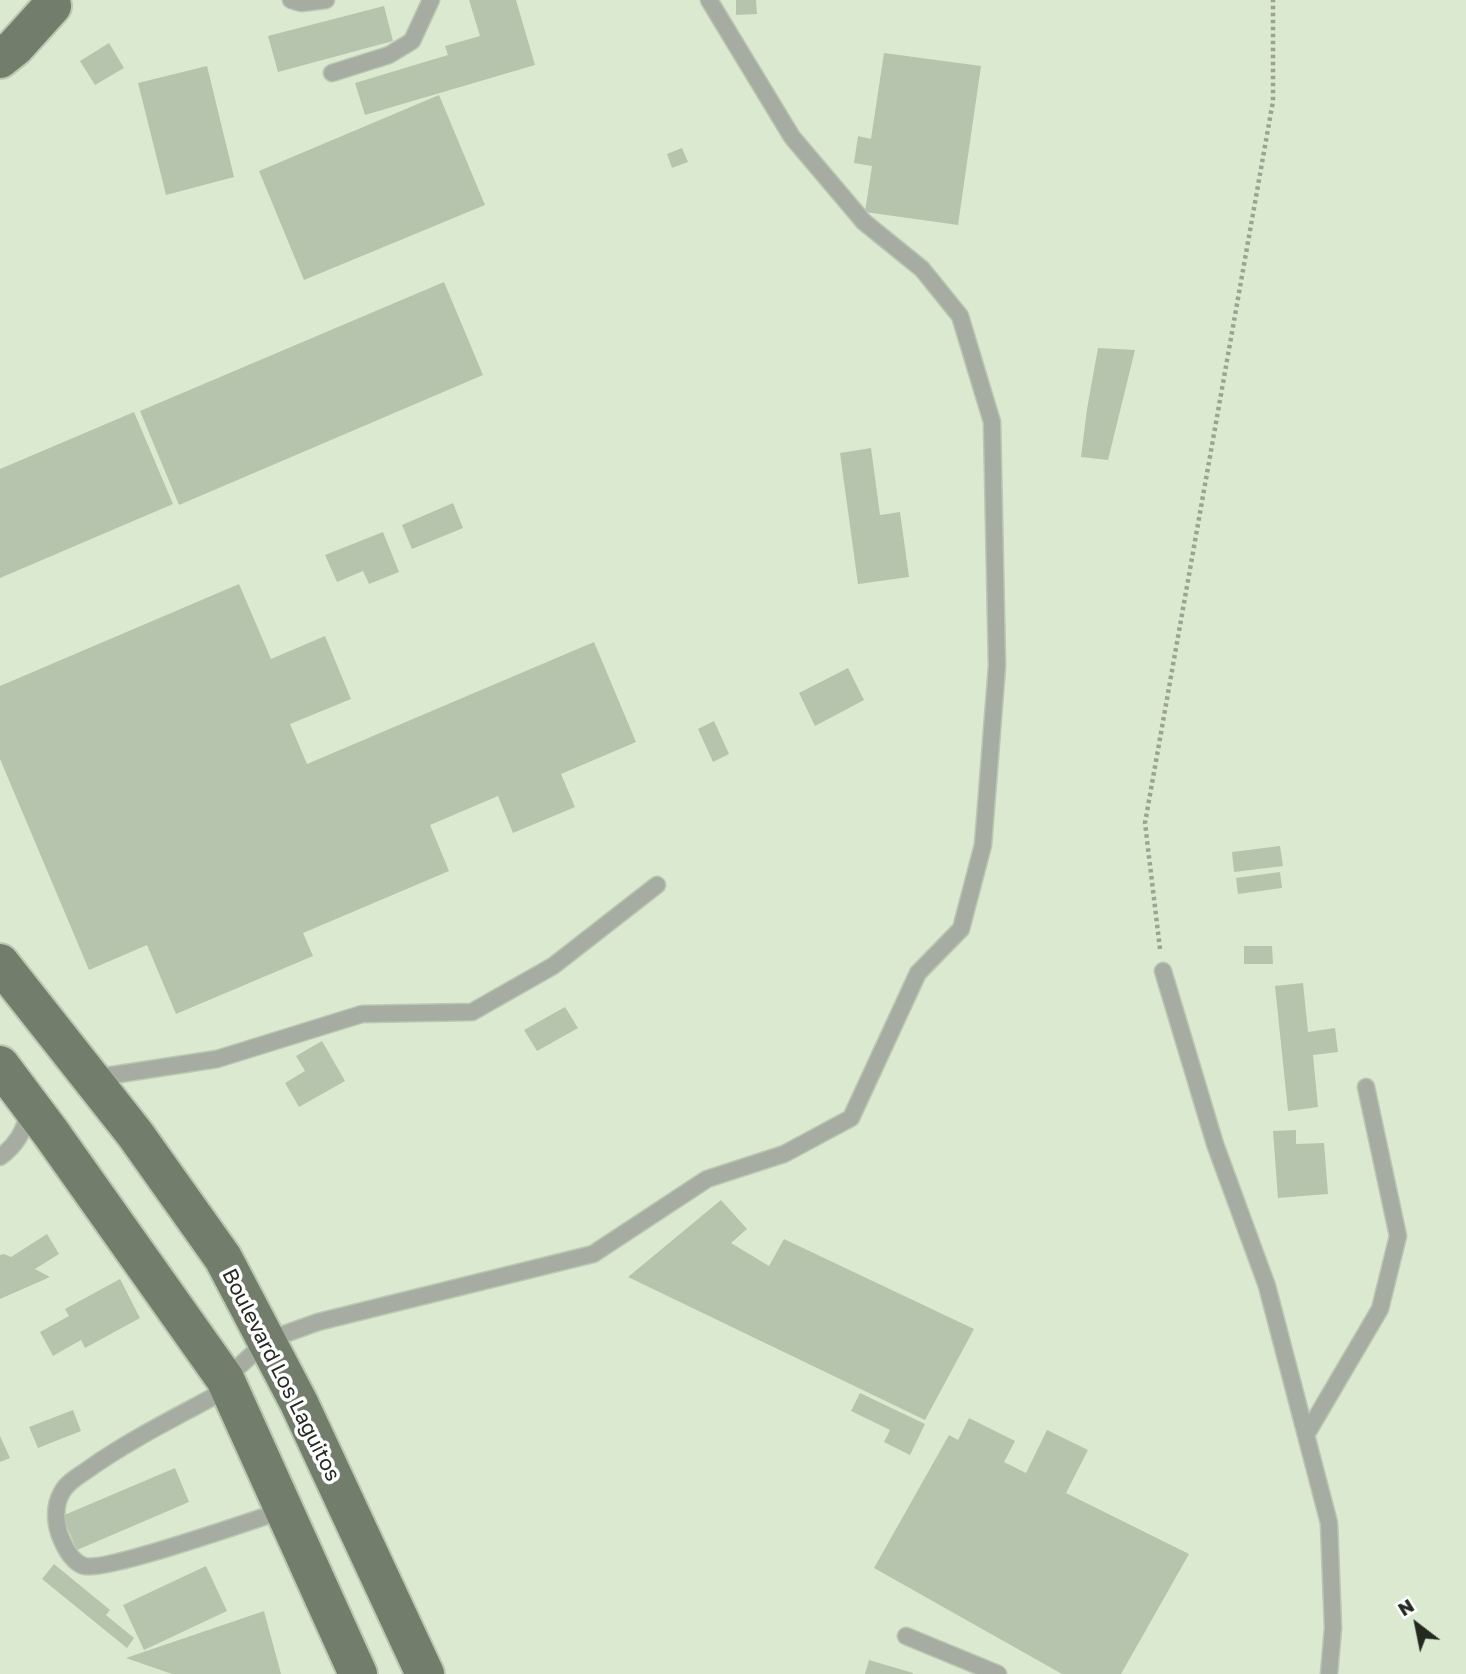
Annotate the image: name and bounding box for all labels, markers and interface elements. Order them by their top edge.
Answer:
street label: Boulevard Los Laguitos [216,1265,346,1485]
north arrow [1382,1590,1452,1660]
text: N [1393,1593,1418,1620]

